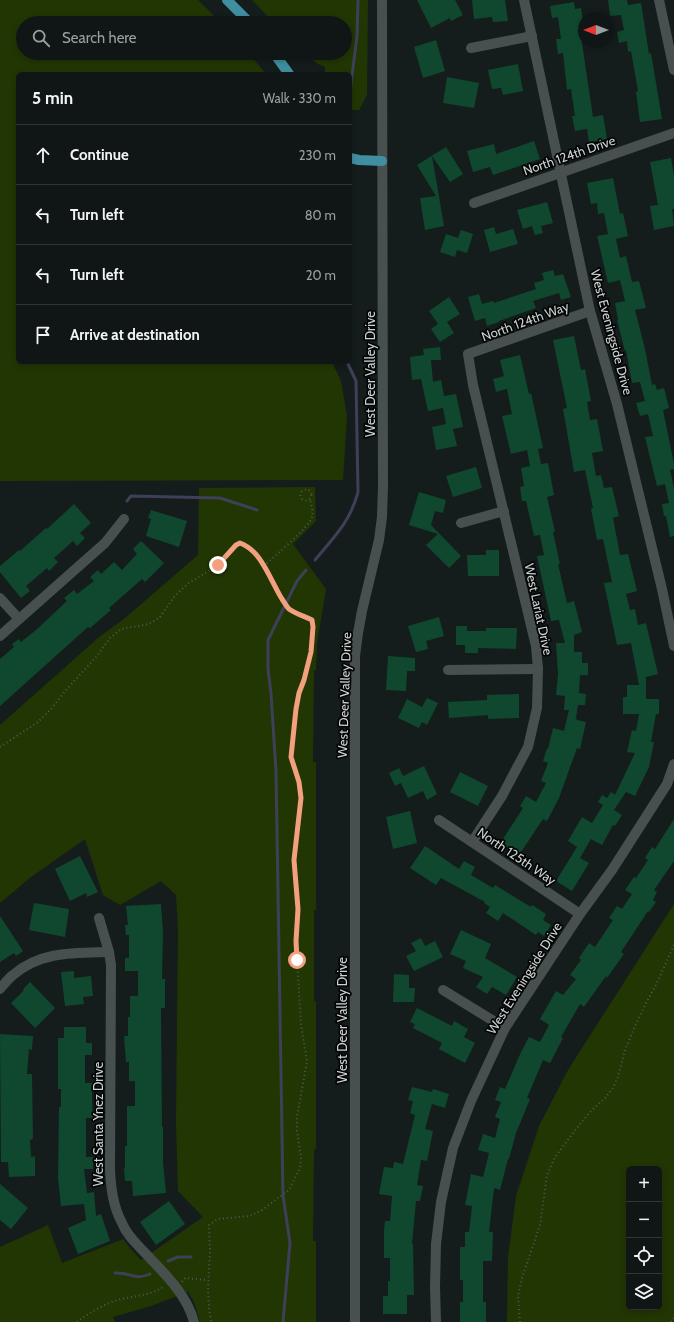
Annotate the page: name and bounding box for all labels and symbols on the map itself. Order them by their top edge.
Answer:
north arrow [578,12,614,48]
street label: North 124th Drive [521,132,618,178]
street label: West Eveningside Drive [588,268,637,397]
street label: North 124th Way [479,298,571,344]
street label: West Deer Valley Drive [362,311,378,437]
route end [209,556,227,574]
street label: West Lariat Drive [521,562,557,657]
street label: West Deer Valley Drive [334,632,354,758]
street label: North 125th Way [475,824,560,888]
street label: West Eveningside Drive [483,919,565,1037]
route start [288,951,306,969]
street label: West Deer Valley Drive [334,957,350,1083]
street label: West Santa Ynez Drive [90,1062,106,1186]

